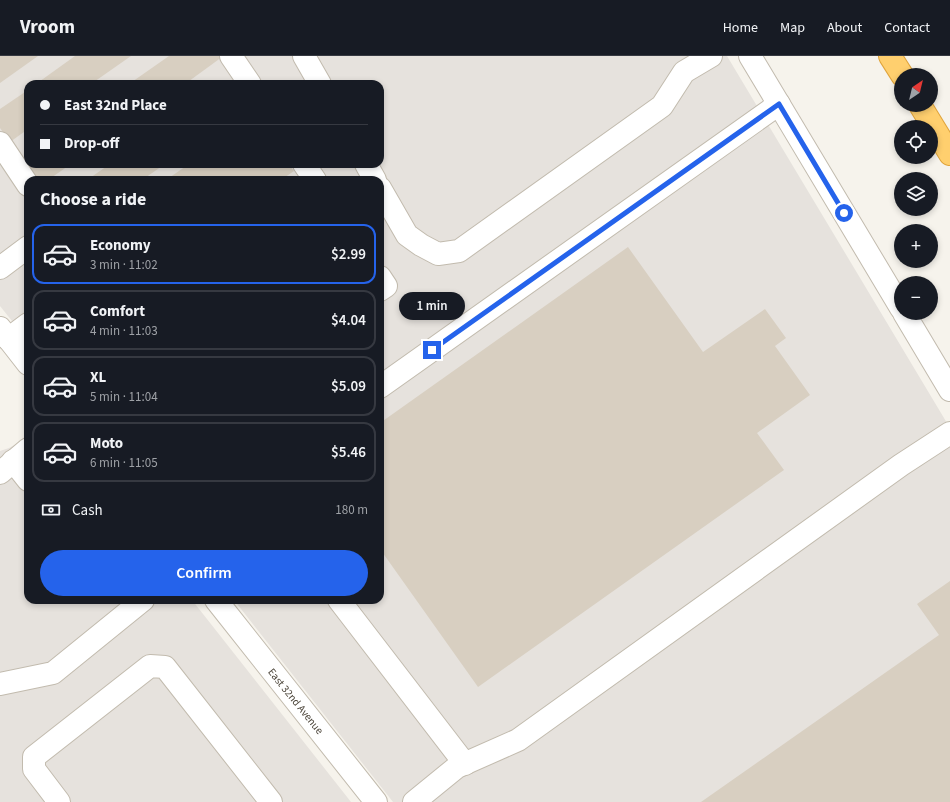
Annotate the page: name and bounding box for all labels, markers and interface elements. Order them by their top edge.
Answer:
text: Vroom [20,14,75,41]
text: Home [723,18,758,38]
text: Map [780,18,805,38]
text: About [827,18,862,38]
text: Contact [884,18,930,38]
north arrow [894,68,938,112]
map controls [894,68,938,320]
text: East 32nd Place [64,95,167,116]
button: locate [894,120,938,164]
text: Drop-off [64,133,119,154]
button: layers [894,172,938,216]
text: Choose a ride [40,187,146,212]
route start [835,204,853,222]
button: + [894,224,938,268]
text: Economy [90,235,151,256]
icon: car [42,236,78,272]
text: $2.99 [331,244,366,265]
text: 3 min · 11:02 [90,256,158,274]
button: − [894,276,938,320]
callout: 1 min [399,292,465,320]
text: 1 min [417,297,447,315]
text: Comfort [90,301,145,322]
icon: car [42,302,78,338]
text: $4.04 [331,310,366,331]
text: 4 min · 11:03 [90,322,158,340]
route end [423,341,441,359]
text: XL [90,367,106,388]
icon: car [42,368,78,404]
text: $5.09 [331,376,366,397]
text: 5 min · 11:04 [90,388,158,406]
text: Moto [90,433,123,454]
icon: car [42,434,78,470]
text: $5.46 [331,442,366,463]
text: 6 min · 11:05 [90,454,158,472]
icon: cash [40,499,62,521]
text: Cash [72,500,103,521]
text: 180 m [335,501,368,519]
button: Confirm [40,550,368,596]
street label: East 32nd Avenue [264,665,327,738]

